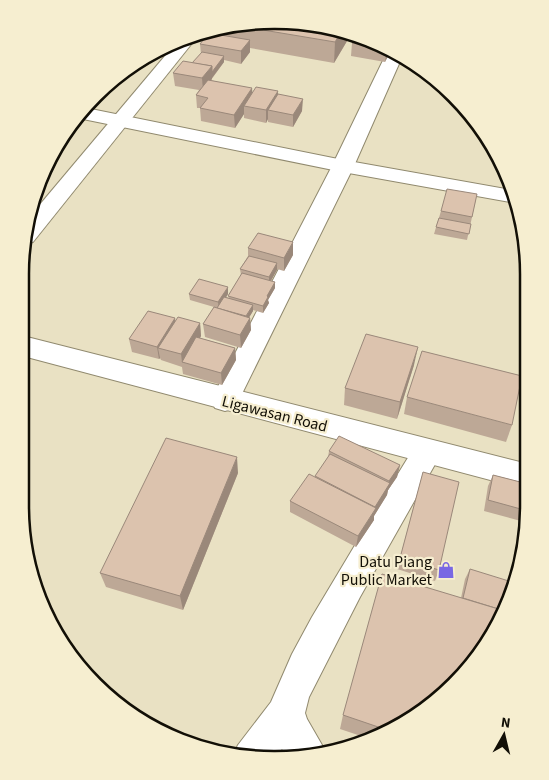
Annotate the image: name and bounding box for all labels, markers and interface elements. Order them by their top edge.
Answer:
street label: Ligawasan Road [220,390,330,438]
place label: Datu Piang Public Market [341,551,433,591]
shop icon: Datu Piang Public Market [436,560,456,580]
north arrow [479,710,529,760]
text: N [500,713,512,734]

